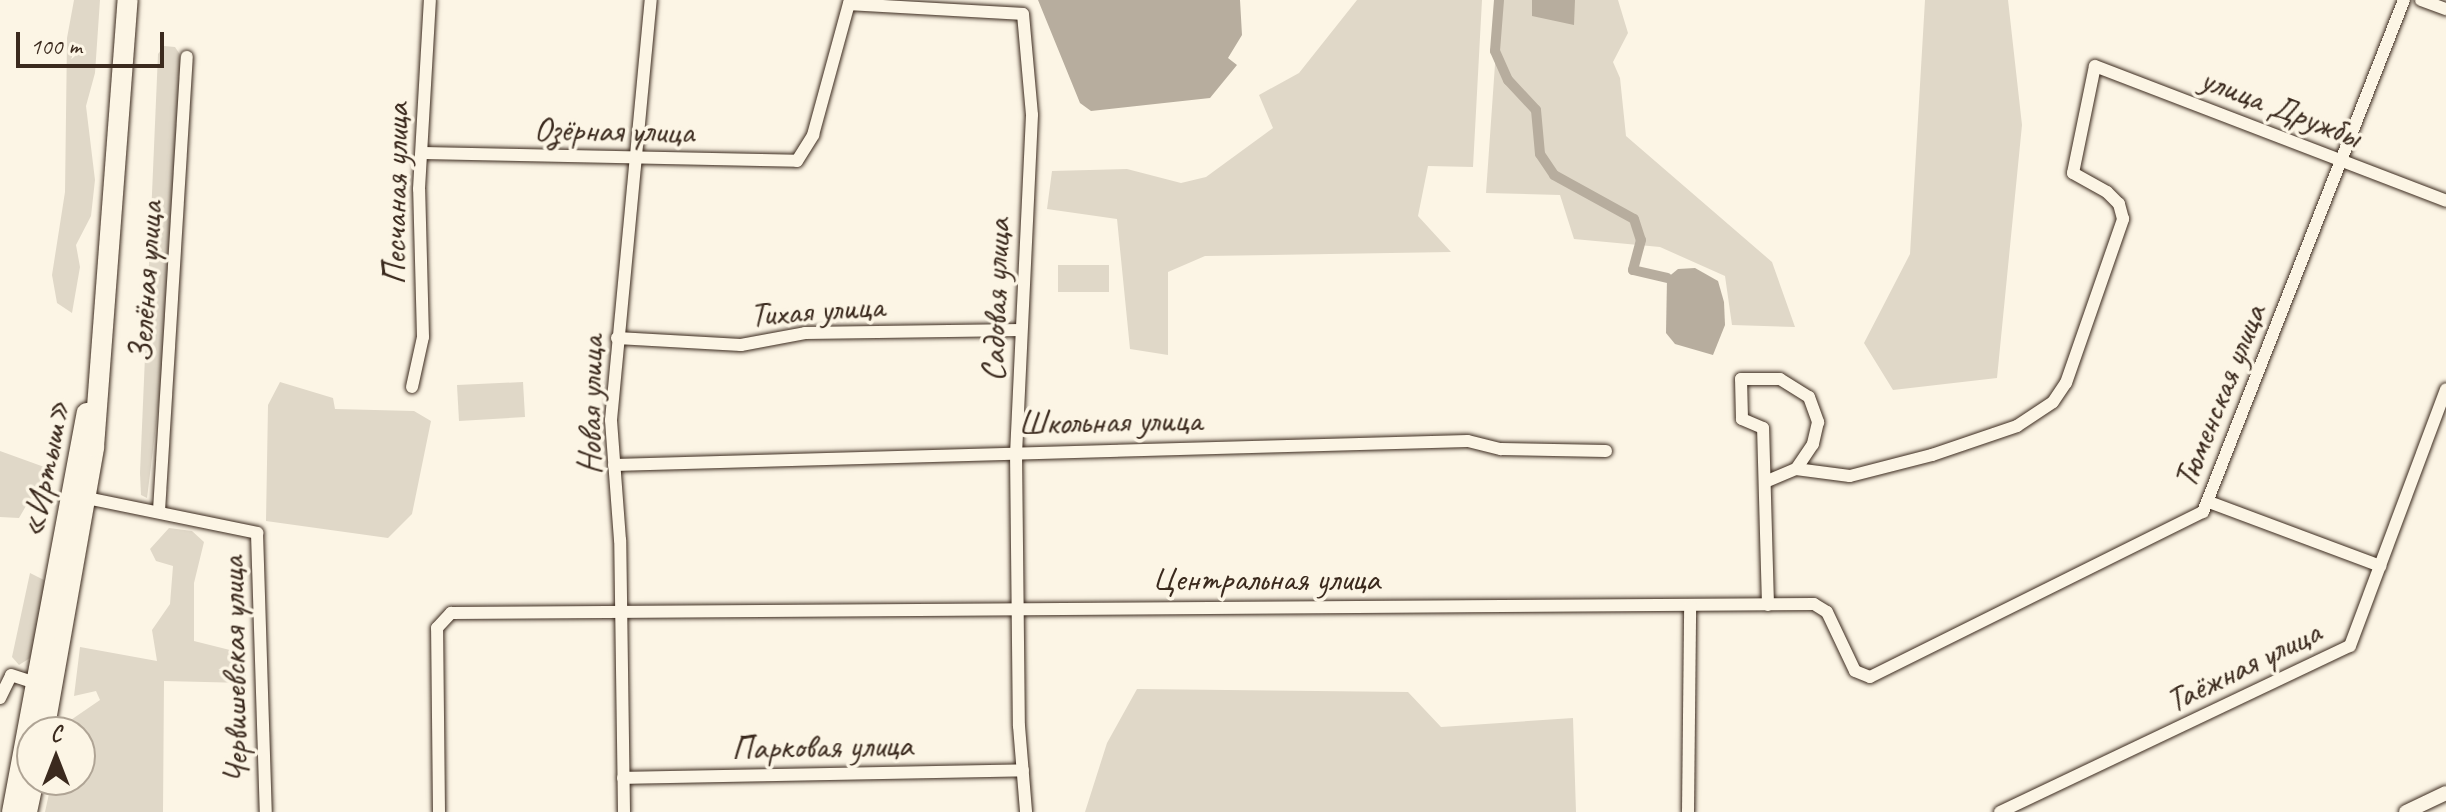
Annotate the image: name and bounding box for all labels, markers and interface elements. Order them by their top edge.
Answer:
scale bar [20,16,168,66]
text: 100 m [30,31,82,61]
street label: улица Дружбы [2196,58,2366,156]
street label: Песчаная улица [373,102,417,286]
street label: Озёрная улица [532,108,696,152]
street label: Зелёная улица [119,198,171,366]
street label: Садовая улица [972,217,1018,383]
street label: Тихая улица [748,285,886,335]
street label: Тюменская улица [2163,297,2275,495]
street label: Новая улица [568,335,612,475]
street label: «Иртыш» [12,397,78,541]
street label: Школьная улица [1017,399,1203,443]
street label: Червишевская улица [212,555,256,785]
street label: Центральная улица [1151,559,1381,599]
street label: Таёжная улица [2158,611,2328,721]
north arrow [16,716,96,796]
text: С [51,720,61,748]
street label: Парковая улица [730,724,914,768]

